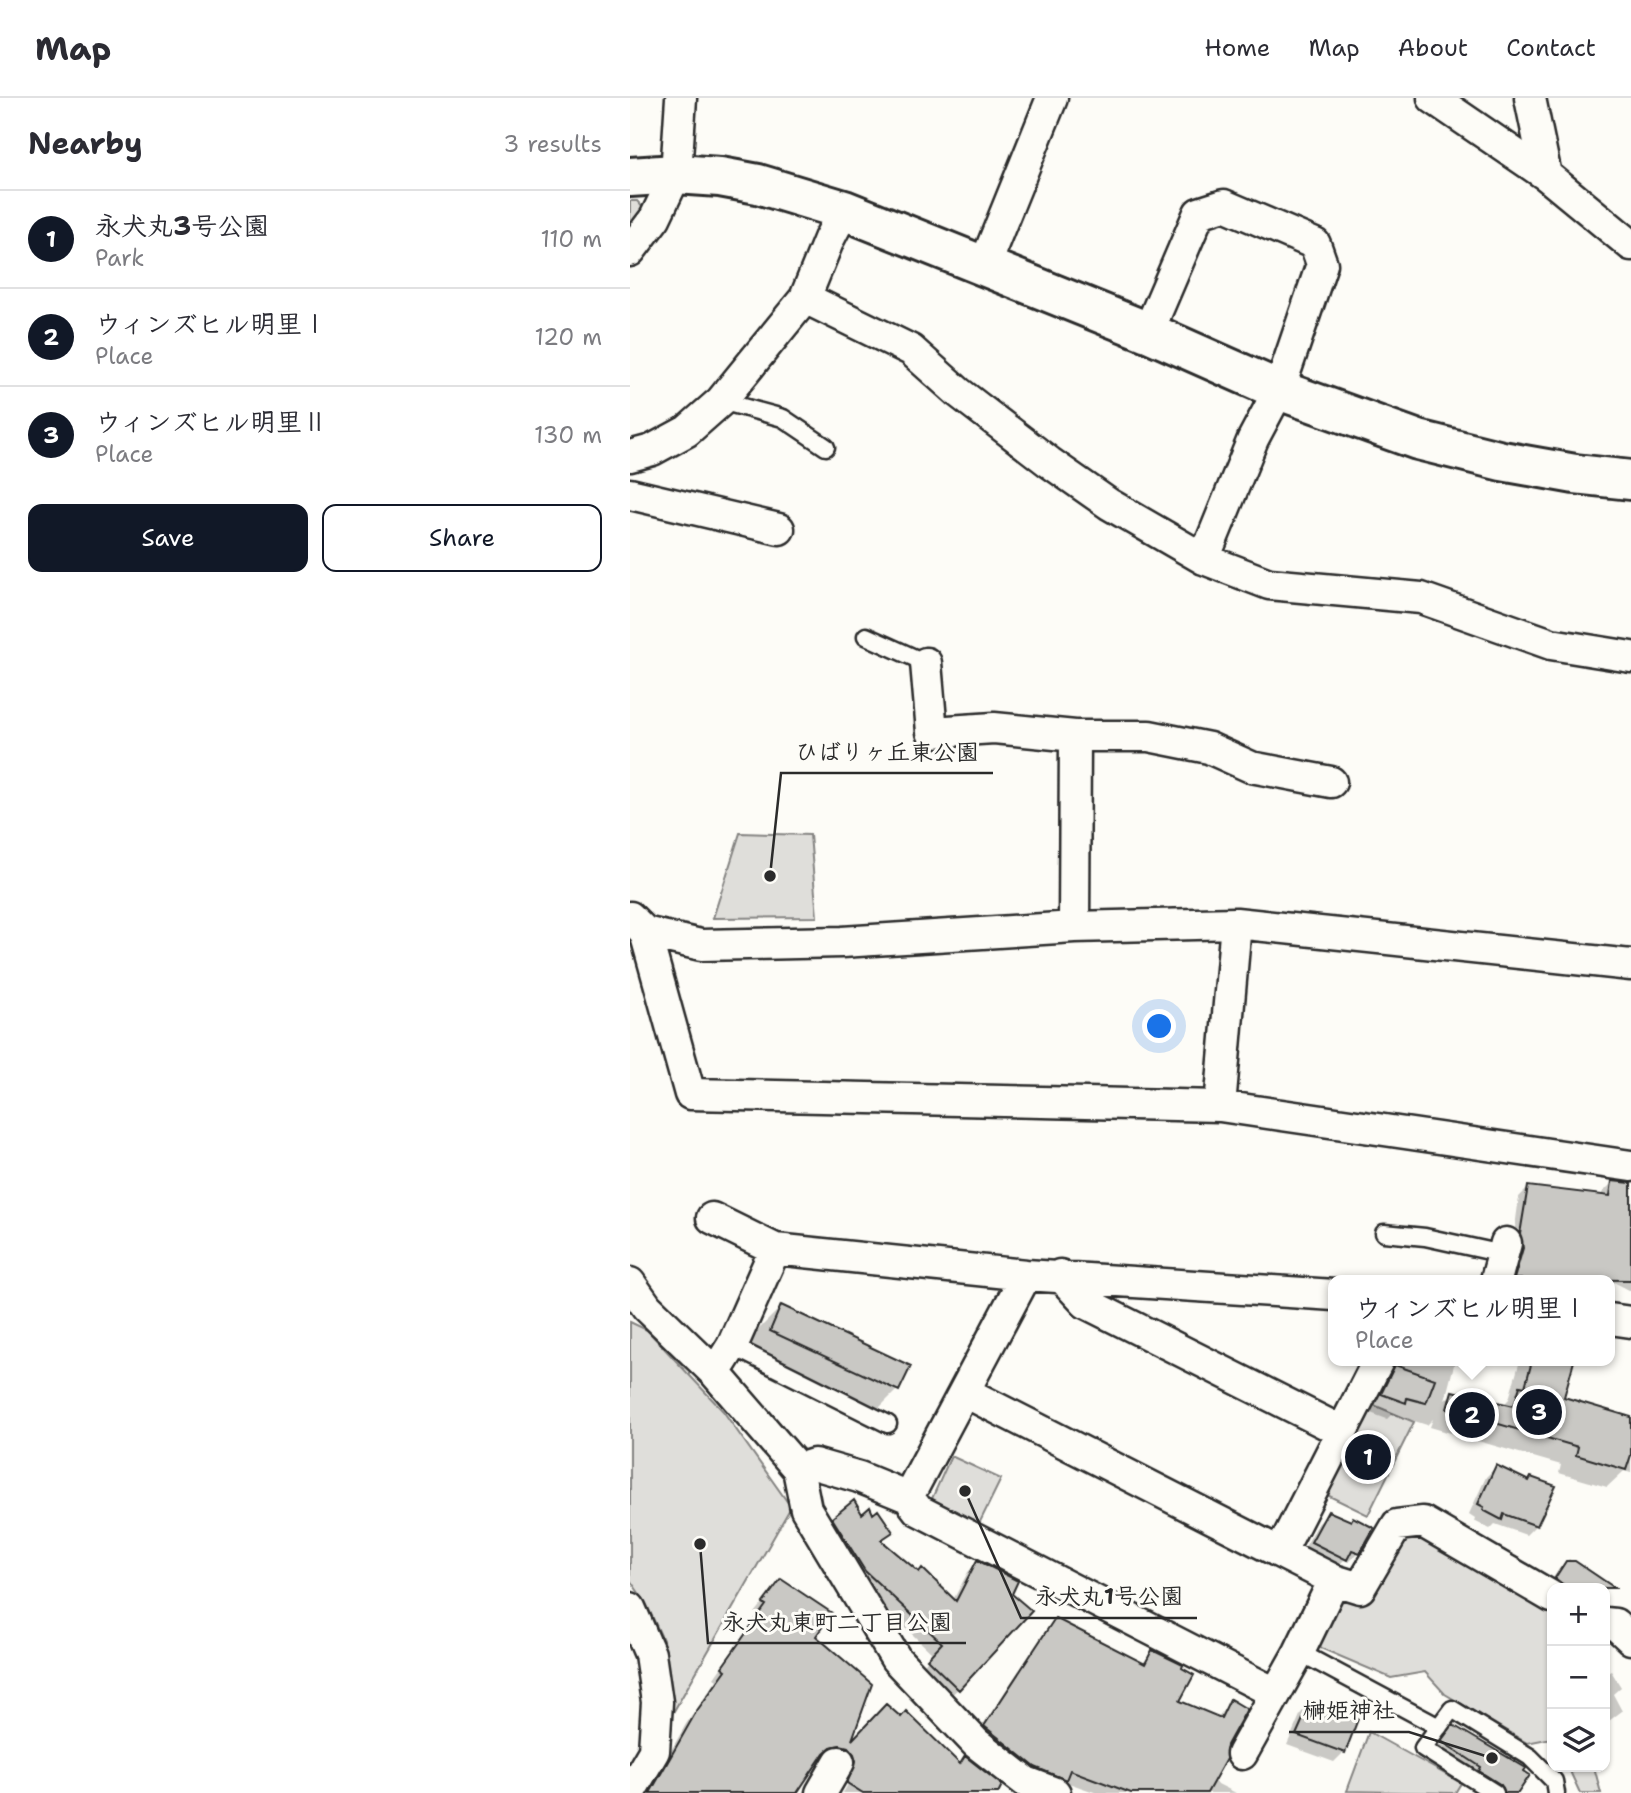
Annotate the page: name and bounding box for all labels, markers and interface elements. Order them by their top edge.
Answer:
text: Map [35,26,111,71]
text: Home [1204,32,1270,64]
text: Map [1308,32,1360,64]
text: About [1398,32,1468,64]
text: Contact [1506,32,1596,64]
text: Nearby [28,123,143,164]
text: 3 results [503,129,602,159]
text: 永犬丸3号公園 [95,208,269,243]
text: 1 [46,224,56,254]
text: 110 m [540,224,602,254]
text: Park [95,243,144,273]
text: ウィンズヒル明里Ⅰ [95,306,328,341]
text: 2 [43,322,59,352]
text: 120 m [534,322,602,352]
text: Place [95,341,154,371]
text: ウィンズヒル明里Ⅱ [95,404,328,439]
text: 3 [43,420,59,450]
text: 130 m [534,420,602,450]
text: Place [95,439,154,469]
button: Save [28,504,308,572]
button: Share [322,504,602,572]
callout: ひばりヶ丘東公園 [781,729,993,773]
text: ひばりヶ丘東公園 [795,737,979,767]
your location [1142,1009,1176,1043]
popup [1328,1275,1615,1366]
text: ウィンズヒル明里Ⅰ [1355,1290,1588,1325]
text: Place [1355,1325,1414,1355]
pin: 3 [1516,1386,1562,1438]
pin: 2 [1449,1389,1495,1441]
pin: 1 [1345,1431,1391,1483]
callout: 永犬丸1号公園 [1021,1574,1197,1618]
text: 永犬丸1号公園 [1035,1581,1183,1611]
map controls [1547,1583,1610,1772]
button: + [1547,1583,1610,1646]
callout: 永犬丸東町二丁目公園 [708,1599,966,1643]
text: 永犬丸東町二丁目公園 [722,1607,952,1637]
button: − [1547,1646,1610,1709]
callout: 榊姫神社 [1289,1688,1409,1732]
text: 榊姫神社 [1303,1695,1395,1725]
button: layers [1547,1709,1610,1772]

